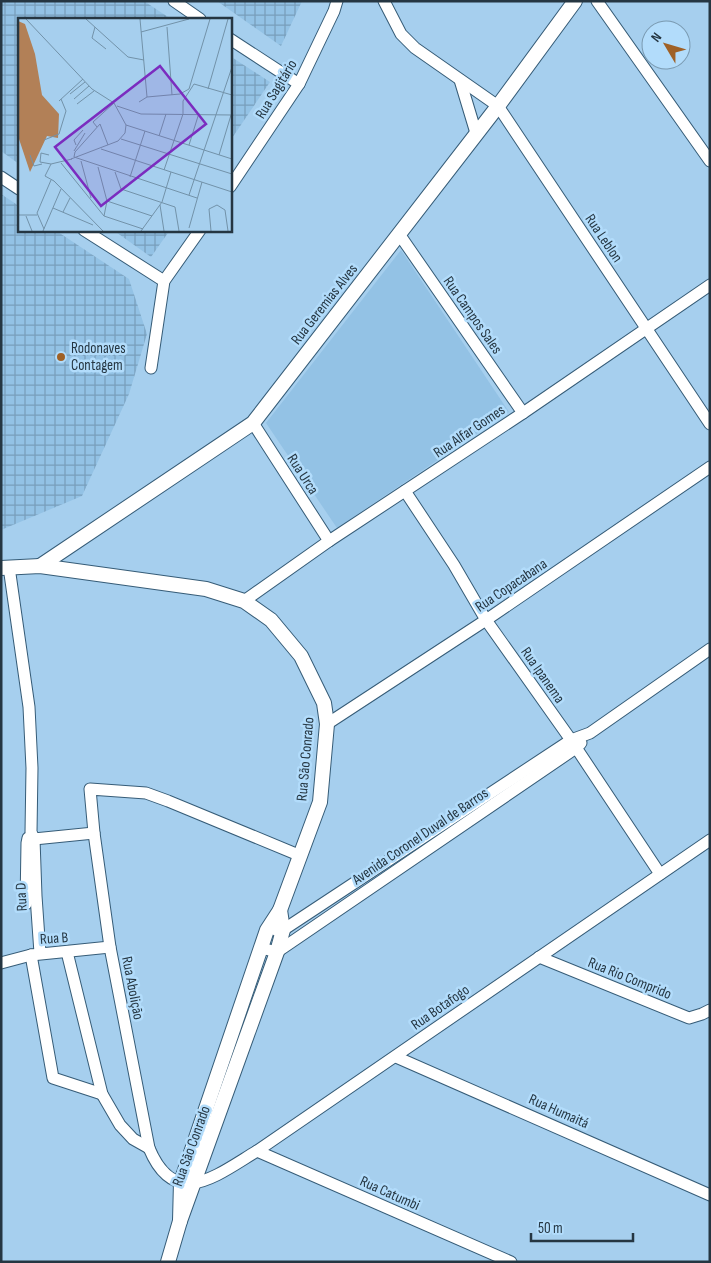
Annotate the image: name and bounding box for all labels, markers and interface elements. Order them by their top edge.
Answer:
inset map [18,18,231,231]
north arrow [641,20,691,70]
text: N [647,29,665,45]
street label: Rua Sagitário [251,56,302,122]
street label: Rua Leblon [580,210,627,266]
street label: Rua Geremias Alves [287,260,362,349]
street label: Rua Campos Sales [439,273,506,358]
place label: Rodonaves Contagem [71,339,126,375]
marker: Rodonaves Contagem [55,351,67,363]
street label: Rua Alfar Gomes [430,401,509,462]
street label: Rua Urca [283,450,323,498]
street label: Rua Copacabana [472,554,551,616]
street label: Rua Ipanema [516,644,569,707]
street label: Rua São Conrado [292,716,319,802]
street label: Avenida Coronel Duval de Barros [348,784,492,890]
street label: Rua D [11,882,32,912]
street label: Rua B [39,928,69,949]
street label: Rua Rio Comprido [585,953,674,1004]
street label: Rua Abolição [117,955,148,1021]
street label: Rua Botafogo [407,980,473,1034]
street label: Rua Humaitá [526,1090,592,1133]
street label: Rua São Conrado [168,1103,215,1189]
street label: Rua Catumbi [357,1172,423,1215]
scale bar [531,1210,634,1242]
text: 50 m [538,1219,563,1238]

